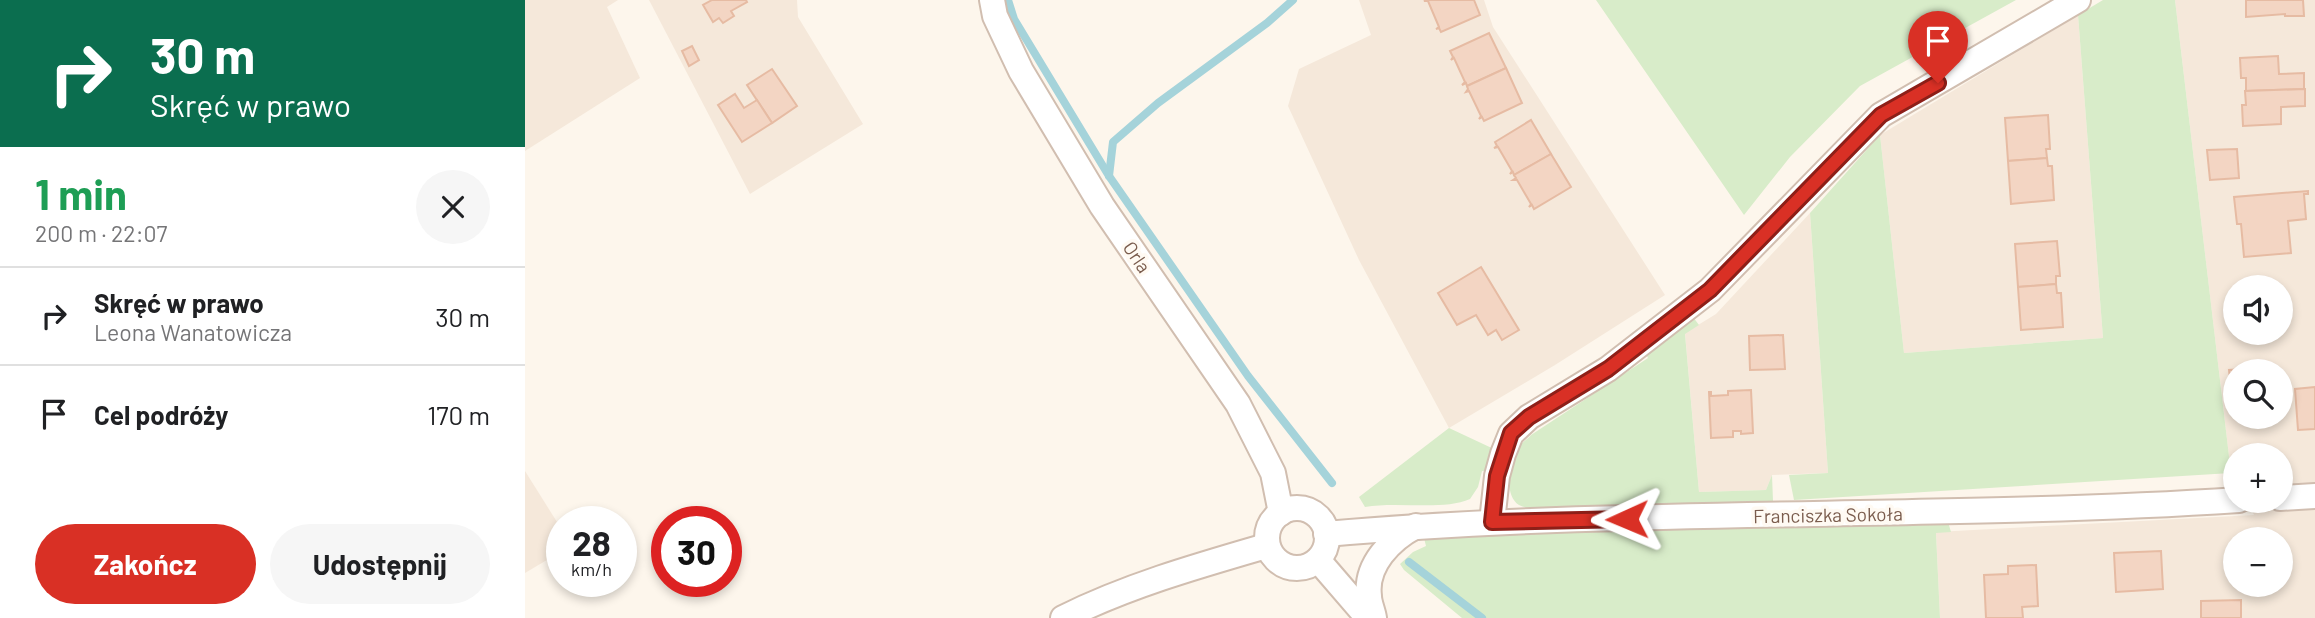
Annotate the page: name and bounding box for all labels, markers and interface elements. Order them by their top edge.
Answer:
pin [1908,11,1968,83]
icon: arrive [1919,22,1957,60]
text: 30 m [150,25,255,84]
icon: right [35,28,126,119]
text: Skręć w prawo [150,85,351,123]
text: 1 min [35,168,127,218]
button: close [416,170,490,244]
text: 200 m · 22:07 [35,219,167,247]
street label: Orla [1119,237,1156,277]
map controls [2223,275,2293,597]
button: sound [2223,275,2293,345]
text: Skręć w prawo [94,287,264,318]
icon: right [35,297,73,335]
text: 30 m [435,301,490,332]
text: Leona Wanatowicza [94,318,292,346]
button: search [2223,359,2293,429]
icon: arrive [35,395,73,433]
text: Cel podróży [94,399,228,430]
text: 170 m [427,399,490,430]
button: + [2223,443,2293,513]
position arrow [1590,482,1664,556]
street label: Franciszka Sokoła [1753,502,1903,527]
speed limit sign: 30 [651,506,742,597]
text: 28 [572,521,611,563]
button: Zakończ [35,524,256,604]
button: Udostępnij [270,524,490,604]
button: − [2223,527,2293,597]
text: km/h [571,558,612,580]

